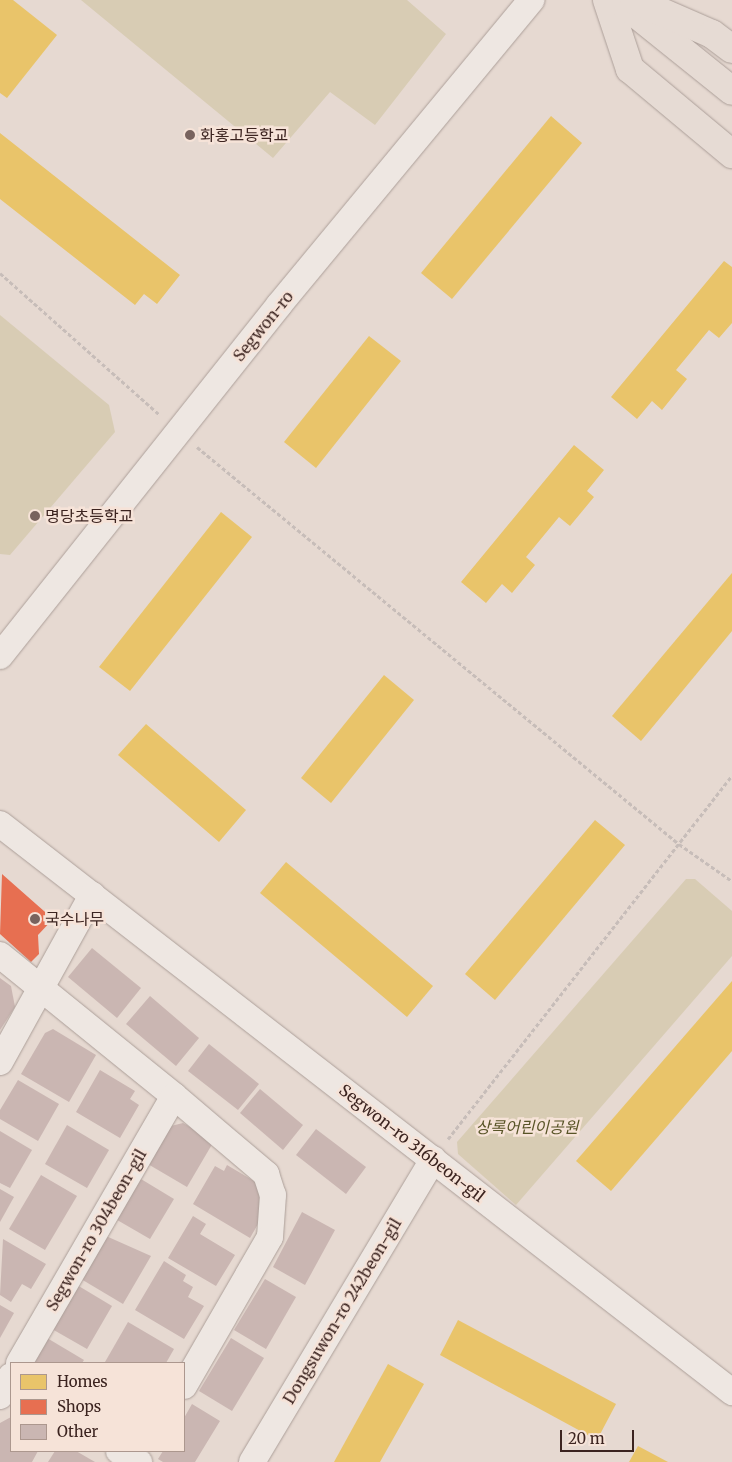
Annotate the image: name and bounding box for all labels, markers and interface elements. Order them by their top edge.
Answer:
place label: 화홍고등학교 [200,125,288,145]
marker: 화홍고등학교 [184,129,196,141]
street label: Segwon-ro [229,287,297,365]
place label: 명당초등학교 [45,506,133,526]
marker: 명당초등학교 [29,510,41,522]
place label: 국수나무 [45,909,104,929]
marker: 국수나무 [29,913,41,925]
street label: Segwon-ro 316beon-gil [335,1080,489,1206]
park label: 상록어린이공원 [475,1117,579,1137]
street label: Segwon-ro 304beon-gil [42,1146,150,1314]
street label: Dongsuwon-ro 242beon-gil [279,1215,405,1407]
legend [10,1362,185,1452]
text: Homes [57,1372,108,1391]
text: Shops [57,1397,101,1416]
scale bar [562,1420,636,1452]
text: Other [57,1422,98,1441]
text: 20 m [568,1429,605,1448]

